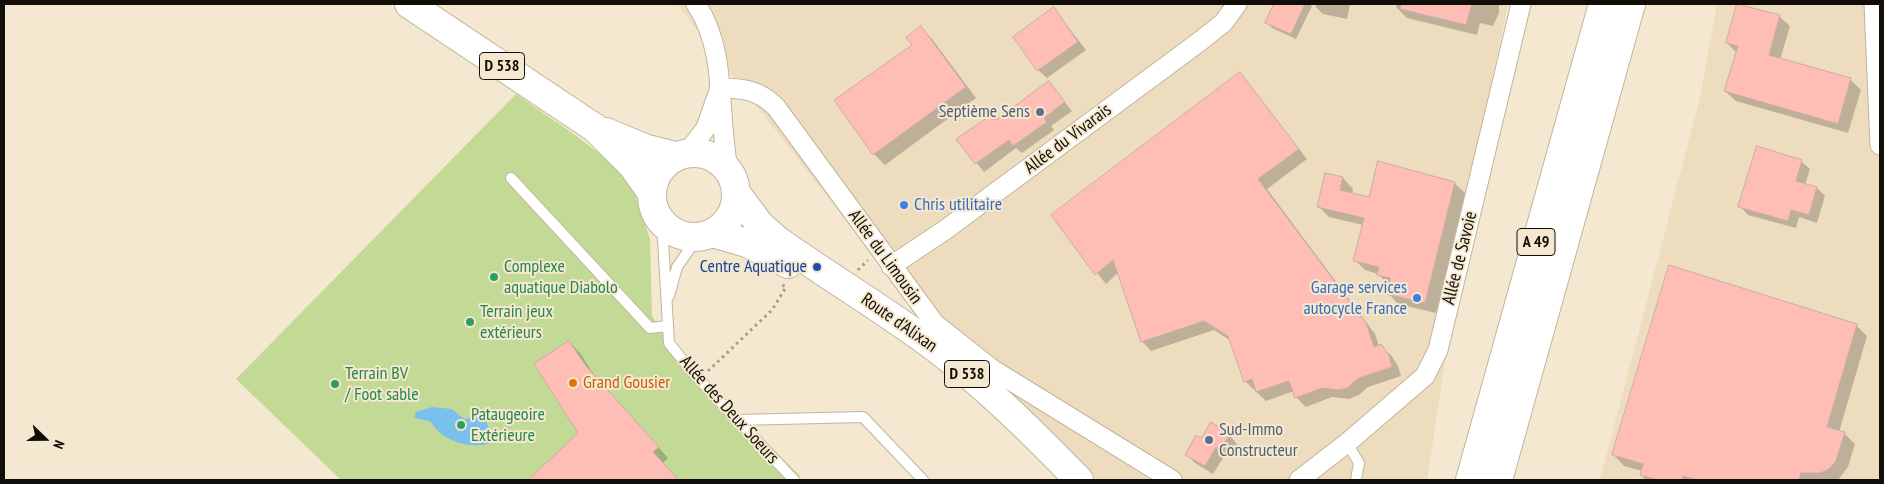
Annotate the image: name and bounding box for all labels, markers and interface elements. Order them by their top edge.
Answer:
road number: D 538 [480,52,524,80]
street label: Allée du Vivarais [1020,99,1116,179]
place label: Septième Sens [939,101,1030,123]
marker: Septième Sens [1034,106,1046,118]
place label: Chris utilitaire [914,194,1002,216]
marker: Chris utilitaire [898,199,910,211]
street label: Allée du Limousin [844,206,926,308]
street label: Allée de Savoie [1438,209,1482,307]
road number: A 49 [1517,228,1555,256]
place label: Complexe aquatique Diabolo [504,256,618,298]
place label: Centre Aquatique [700,256,807,278]
marker: Centre Aquatique [811,261,823,273]
marker: Complexe aquatique Diabolo [488,271,500,283]
place label: Garage services autocycle France [1304,277,1407,320]
street label: Route d'Alixan [857,289,941,357]
marker: Garage services autocycle France [1411,292,1423,304]
place label: Terrain jeux extérieurs [480,301,553,344]
marker: Terrain jeux extérieurs [464,316,476,328]
street label: Allée des Deux Soeurs [675,351,783,469]
road number: D 538 [944,360,990,388]
place label: Terrain BV / Foot sable [345,363,419,406]
place label: Grand Gousier [583,372,670,394]
marker: Grand Gousier [567,377,579,389]
marker: Terrain BV / Foot sable [329,378,341,390]
place label: Pataugeoire Extérieure [471,404,545,446]
north arrow [20,414,70,464]
marker: Pataugeoire Extérieure [455,419,467,431]
place label: Sud-Immo Constructeur [1219,419,1298,462]
marker: Sud-Immo Constructeur [1203,434,1215,446]
text: N [49,438,69,451]

